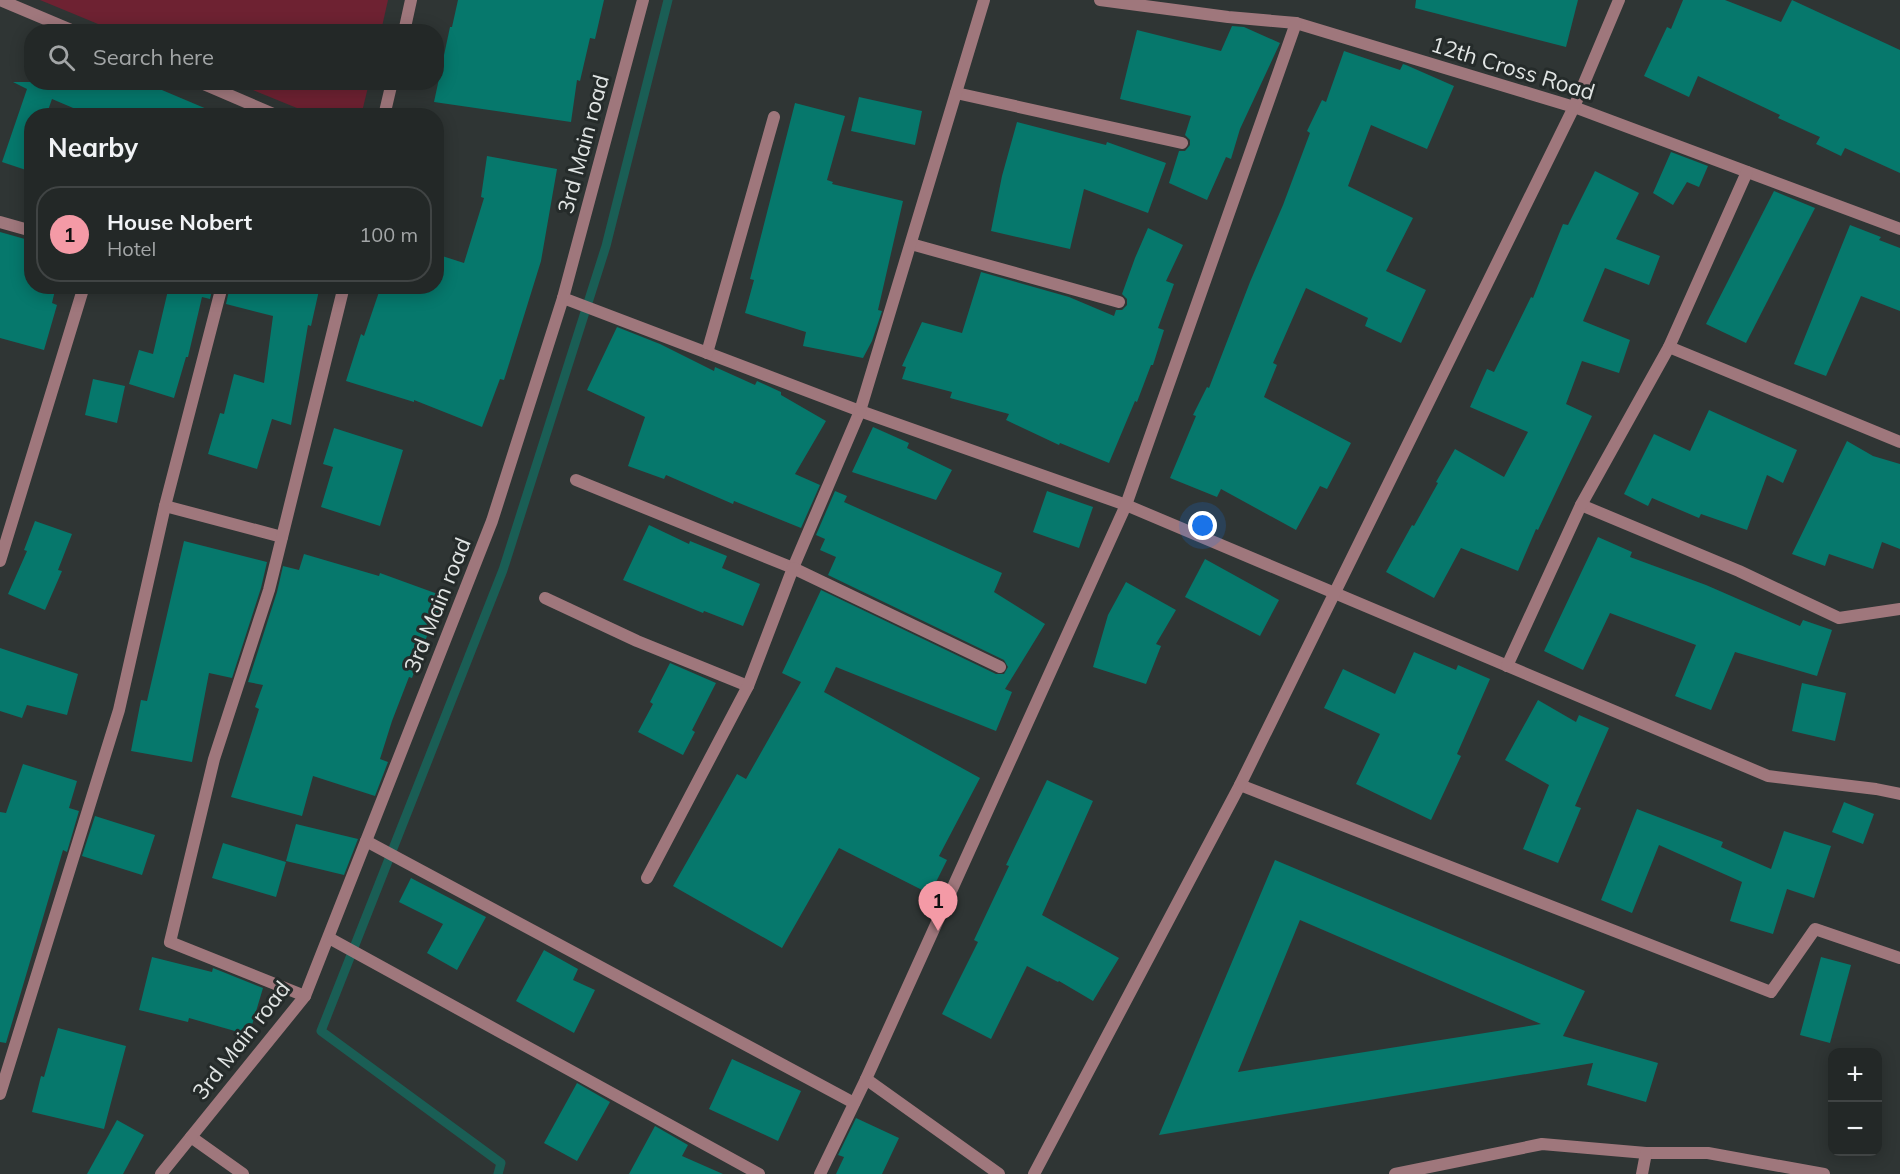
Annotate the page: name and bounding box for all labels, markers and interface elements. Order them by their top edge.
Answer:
search box [24,24,444,90]
street label: 12th Cross Road [1428,30,1598,106]
icon: search [45,41,78,74]
text: Search here [93,43,214,71]
street label: 3rd Main road [551,71,615,217]
text: Nearby [48,131,138,164]
text: House Nobert [107,208,252,236]
text: 1 [64,222,76,247]
text: 100 m [359,222,418,247]
text: Hotel [107,236,156,261]
your location [1188,511,1217,540]
street label: 3rd Main road [397,534,477,676]
pin: 1 [918,882,958,931]
street label: 3rd Main road [186,975,296,1105]
map controls [1828,1048,1882,1156]
button: + [1828,1048,1882,1102]
button: − [1828,1102,1882,1156]

